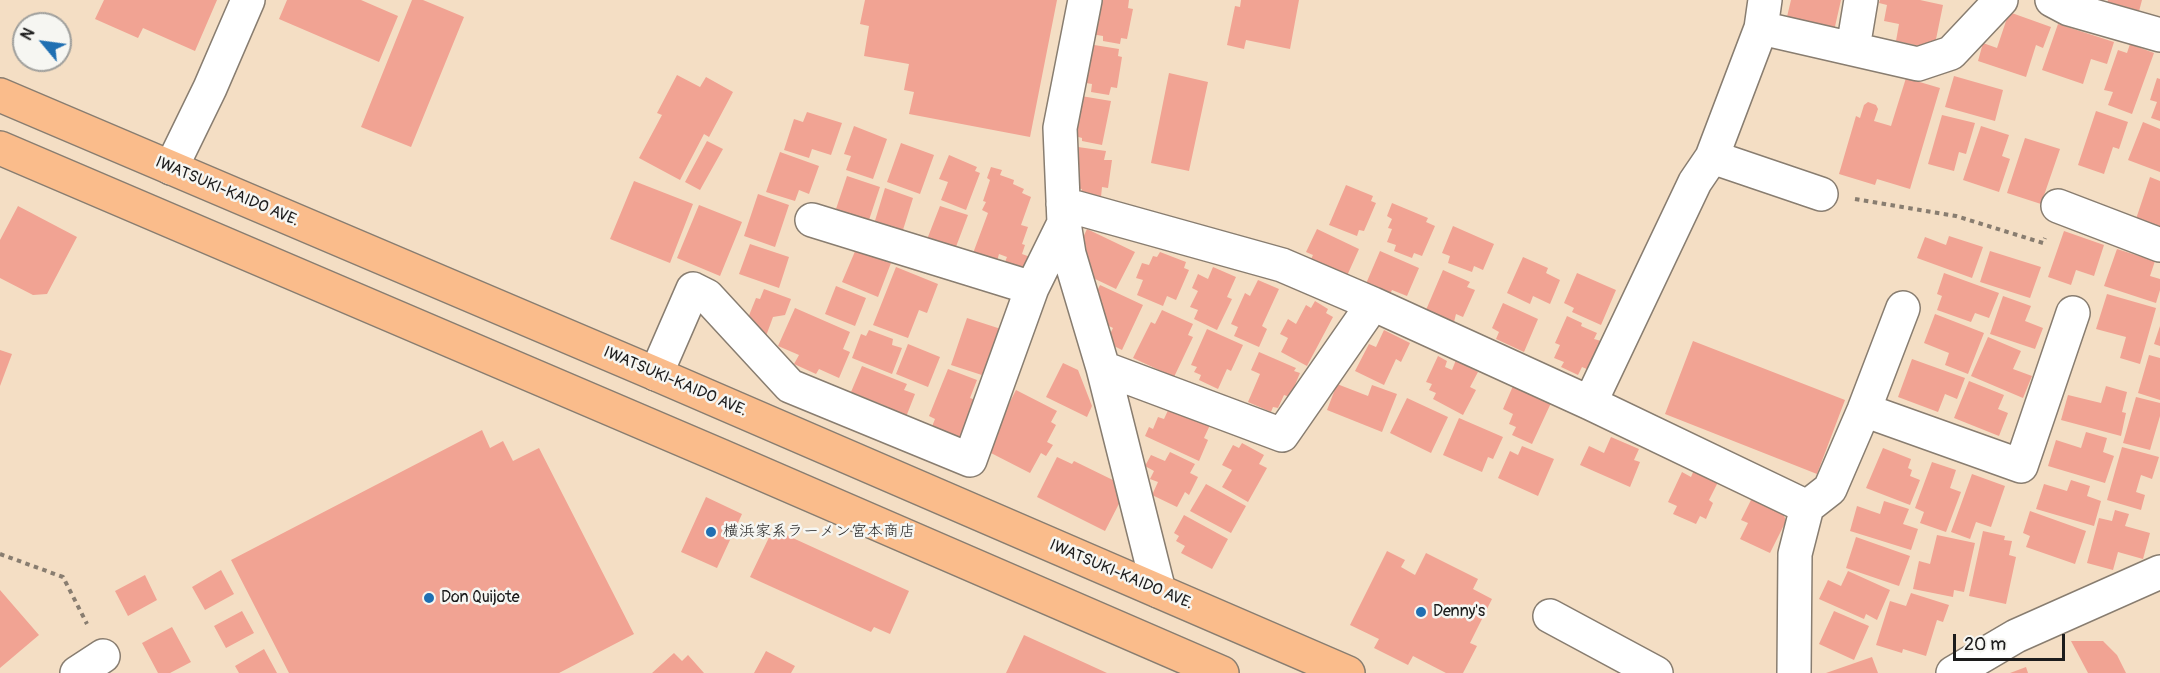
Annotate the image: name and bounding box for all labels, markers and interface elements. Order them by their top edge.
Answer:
north arrow [12,12,72,72]
text: N [17,25,39,44]
street label: IWATSUKI-KAIDO AVE. [152,153,302,231]
street label: IWATSUKI-KAIDO AVE. [600,343,750,421]
place label: 横浜家系ラーメン宮本商店 [723,522,915,542]
marker: 横浜家系ラーメン宮本商店 [704,525,718,539]
street label: IWATSUKI-KAIDO AVE. [1046,536,1196,614]
place label: Don Quijote [441,588,520,608]
marker: Don Quijote [422,591,436,605]
place label: Denny's [1433,602,1485,622]
marker: Denny's [1414,605,1428,619]
scale bar [1956,622,2068,660]
text: 20 m [1964,633,2006,656]

